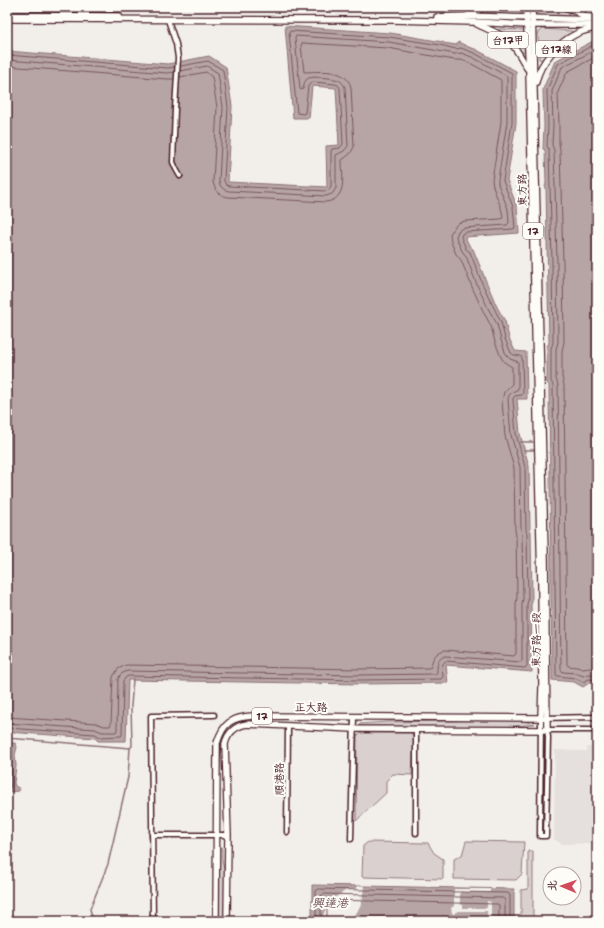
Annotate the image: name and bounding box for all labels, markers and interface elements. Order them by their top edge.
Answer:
road number: 台17甲 [488,32,528,48]
road number: 台17線 [536,41,576,57]
street label: 東方路 [515,173,530,207]
road number: 17 [523,223,543,239]
street label: 東方路一段 [529,613,544,668]
street label: 正大路 [295,700,328,715]
road number: 17 [252,708,272,724]
street label: 順港路 [272,763,287,796]
north arrow [542,866,582,906]
text: 北 [545,880,560,891]
water label: 興達港 [312,895,349,911]

